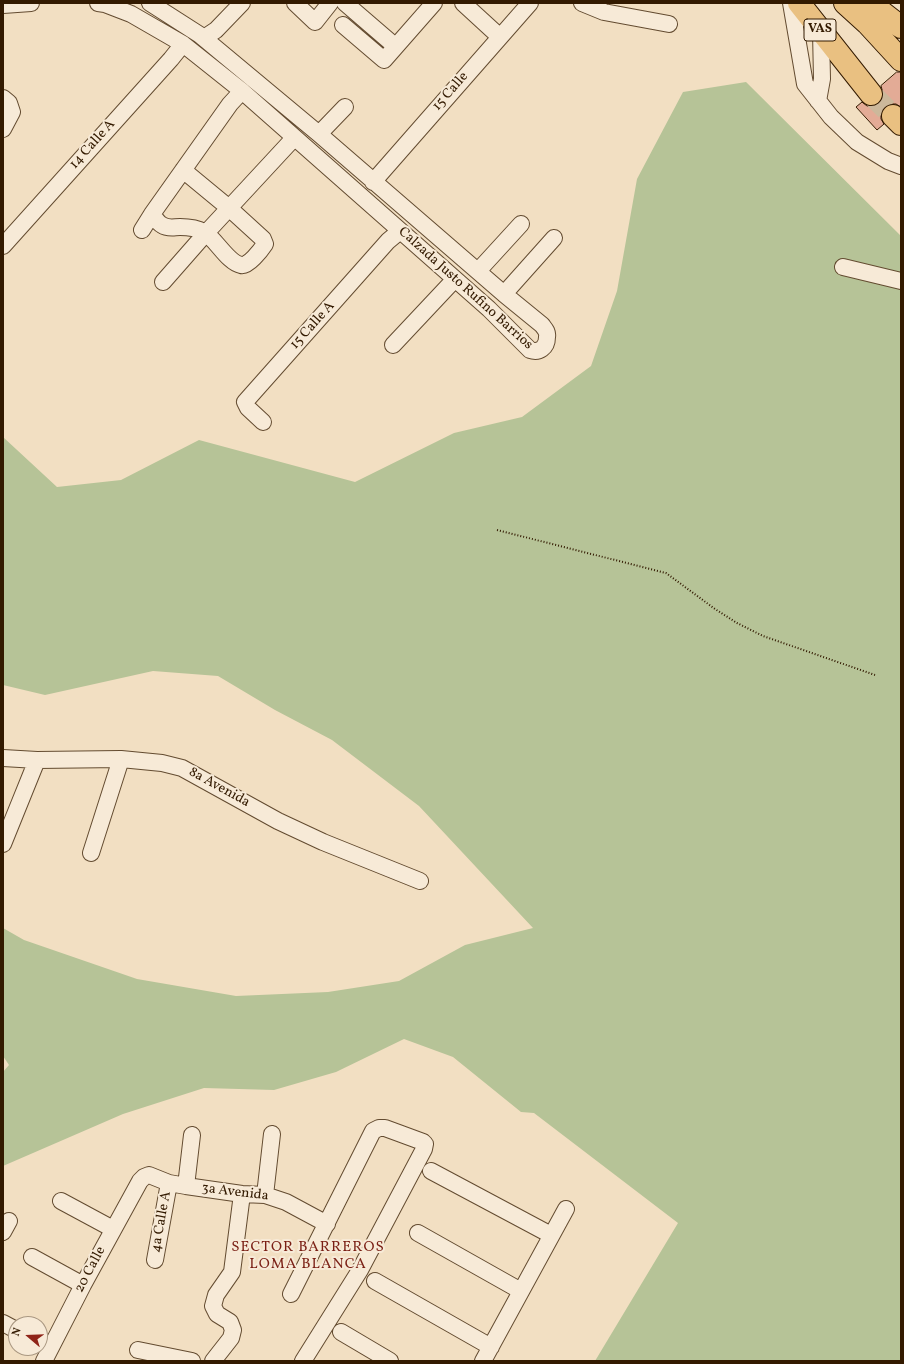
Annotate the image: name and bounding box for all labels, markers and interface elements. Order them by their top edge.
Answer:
road number: VAS [804,19,836,41]
street label: 15 Calle [430,69,472,115]
street label: 14 Calle A [67,117,119,173]
street label: Calzada Justo Rufino Barrios [394,224,536,354]
street label: 15 Calle A [287,299,339,353]
street label: 8a Avenida [186,764,252,812]
street label: 3a Avenida [201,1181,269,1205]
street label: 4a Calle A [148,1190,176,1254]
district label: SECTOR BARREROS LOMA BLANCA [231,1239,385,1274]
street label: 20 Calle [72,1244,110,1296]
north arrow [8,1316,48,1356]
text: N [9,1326,26,1338]

